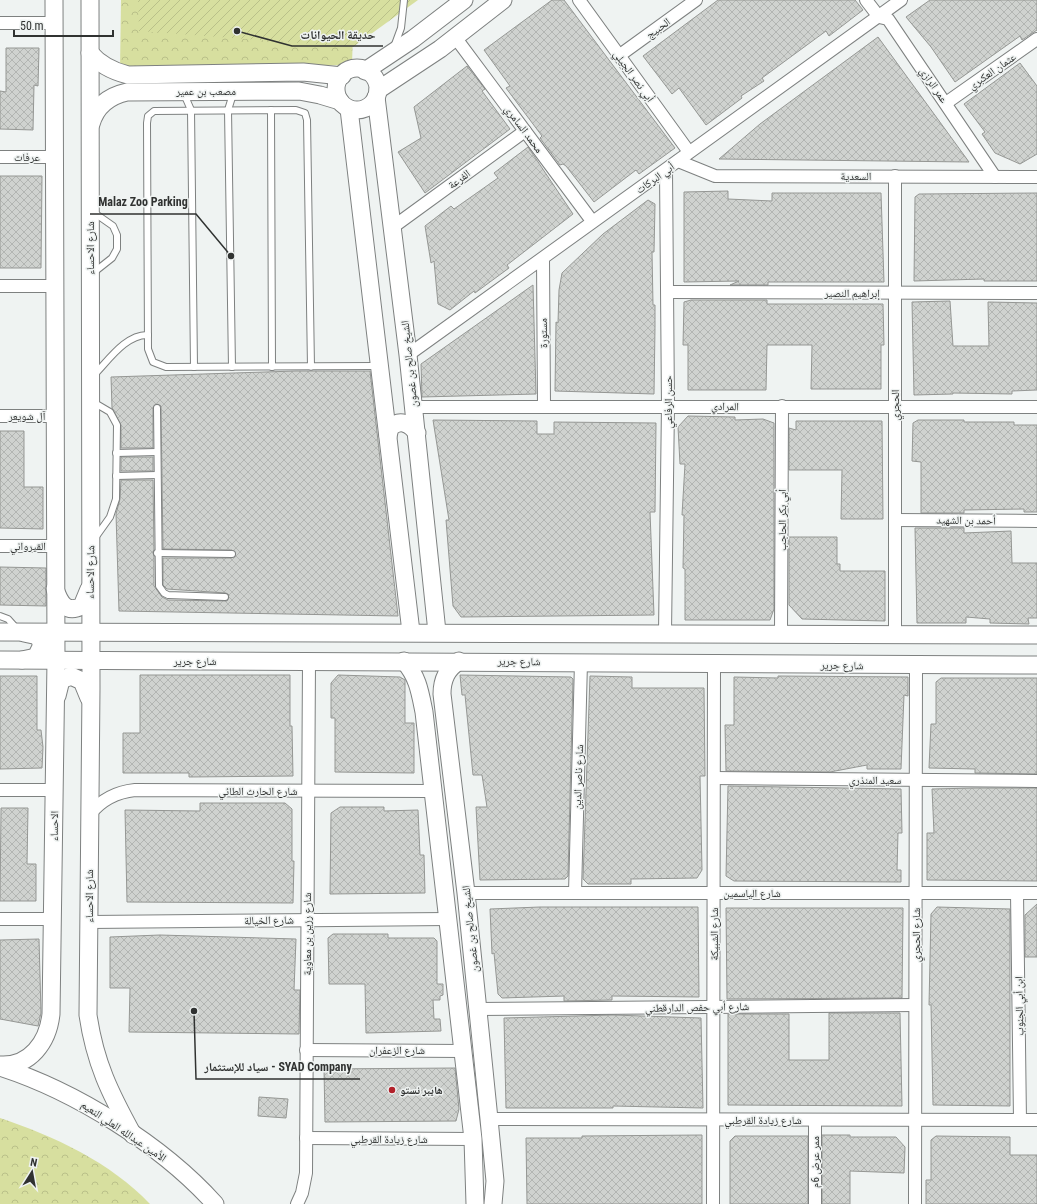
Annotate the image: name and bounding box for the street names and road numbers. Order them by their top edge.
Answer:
street label: الحبيج [644,15,673,42]
street label: أبي نصر الجيلي [609,47,657,106]
street label: عثمان العكبري [966,50,1020,94]
street label: عمر الرازي [915,65,951,107]
street label: مصعب بن عمير [175,85,236,98]
street label: محمد السامري [500,103,546,157]
street label: عرفات [14,151,40,164]
street label: أبي البركات [633,160,678,198]
street label: الفرعة [446,167,473,192]
street label: السعدية [841,170,871,183]
street label: شارع الاحساء [84,221,97,275]
street label: إبراهيم النصير [823,287,880,301]
street label: مستورة [537,318,550,348]
street label: الشيخ صالح بن غصون [398,320,421,408]
street label: حسن الرفاعي [662,375,677,429]
street label: الحجري [889,390,904,420]
street label: المرادي [711,400,739,415]
street label: آل شويعر [8,410,46,423]
street label: أبي بكر الحاجب [775,489,791,551]
street label: أحمد بن الشهيد [936,513,996,528]
street label: القيرواني [10,540,46,555]
street label: شارع الاحساء [84,545,97,599]
street label: شارع جرير [172,655,217,668]
street label: شارع جرير [496,655,541,668]
street label: شارع جرير [819,659,864,672]
street label: شارع ناصر الدين [571,744,586,810]
street label: سعيد المنذري [849,774,901,789]
street label: شارع الحارث الطائي [219,785,298,800]
street label: الاحساء [48,811,61,841]
street label: شارع الاحساء [83,869,96,923]
street label: الشيخ صالح بن غصون [459,885,482,973]
street label: شارع الياسمين [723,887,781,900]
street label: شارع رزين بن معاوية [301,893,314,975]
street label: شارع الشبيكة [708,908,721,960]
street label: شارع الحجري [910,908,925,962]
street label: شارع الخيالة [244,914,294,927]
street label: ابن أبي الجنوب [1012,976,1028,1036]
street label: شارع أبي حفص الدارقطني [645,999,749,1017]
street label: شارع الزعفران [369,1044,425,1057]
street label: الأمين عبدالله العلي النعيم [78,1098,169,1166]
street label: شارع زيادة القرطبي [724,1114,802,1129]
street label: شارع زيادة القرطبي [350,1133,428,1148]
street label: ممر عرض 6م [809,1136,822,1188]

